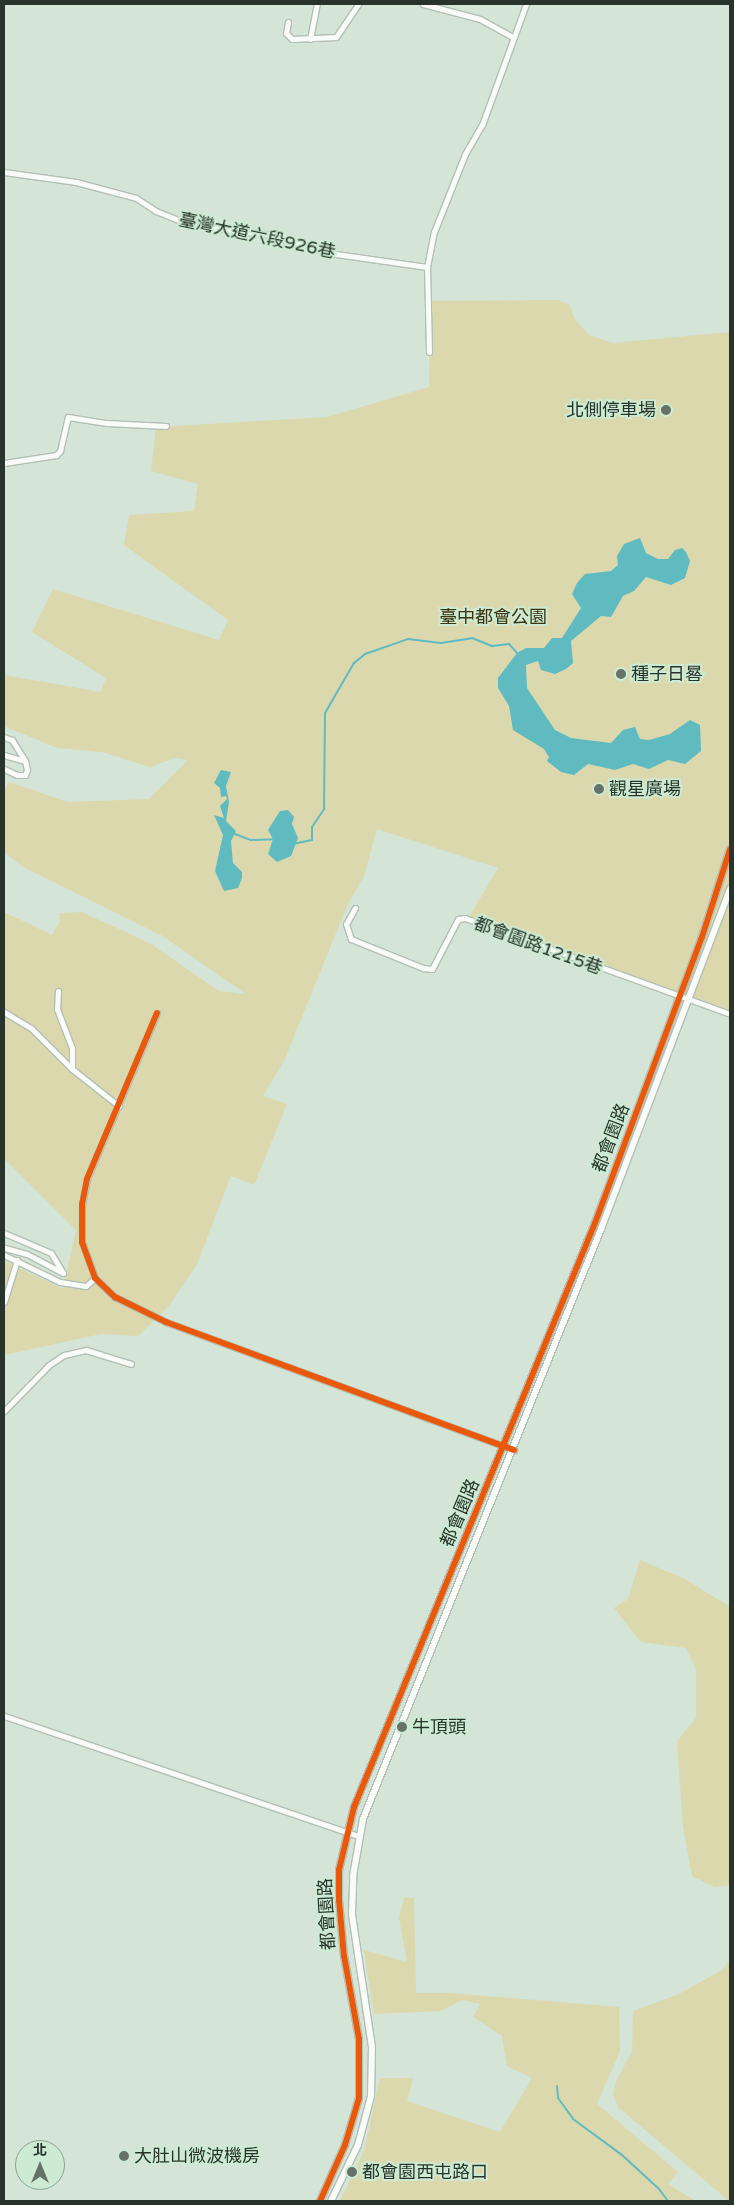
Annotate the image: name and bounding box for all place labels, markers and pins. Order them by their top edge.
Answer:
place label: 北側停車場 [566,399,656,421]
marker: 北側停車場 [660,404,672,416]
place label: 種子日晷 [631,663,703,685]
marker: 種子日晷 [615,668,627,680]
place label: 觀星廣場 [609,778,681,800]
marker: 觀星廣場 [593,783,605,795]
place label: 牛頂頭 [412,1716,466,1738]
marker: 牛頂頭 [396,1721,408,1733]
place label: 大肚山微波機房 [134,2145,260,2167]
marker: 大肚山微波機房 [118,2150,130,2162]
place label: 都會園西屯路口 [362,2161,488,2183]
marker: 都會園西屯路口 [346,2166,358,2178]

